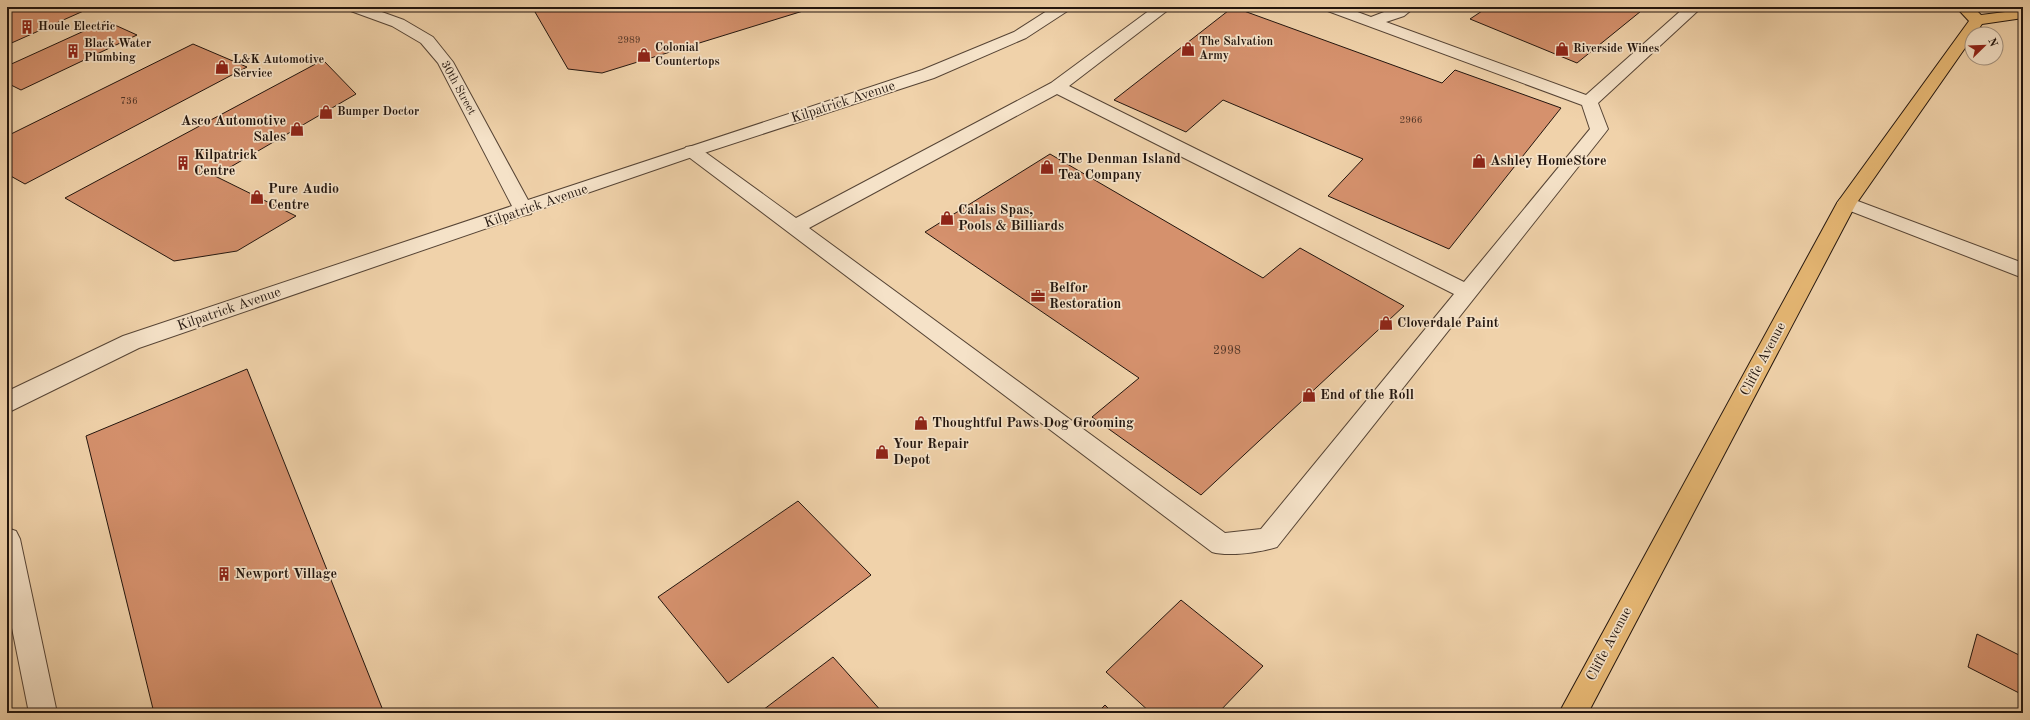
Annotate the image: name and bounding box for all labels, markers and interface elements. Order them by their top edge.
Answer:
building icon: Houle Electric [19,19,35,35]
place label: Houle Electric [38,21,116,33]
north arrow [1964,26,2004,66]
house number: 2989 [617,35,641,45]
place label: The Salvation Army [1199,36,1273,62]
text: N [1985,37,1999,49]
place label: Black Water Plumbing [84,38,151,64]
shop icon: The Salvation Army [1180,41,1196,57]
shop icon: Riverside Wines [1554,41,1570,57]
place label: Colonial Countertops [655,42,720,68]
building icon: Black Water Plumbing [65,43,81,59]
place label: Riverside Wines [1573,43,1659,55]
shop icon: Colonial Countertops [636,47,652,63]
place label: L&K Automotive Service [233,54,324,80]
shop icon: L&K Automotive Service [214,59,230,75]
street label: 30th Street [438,59,478,117]
street label: Kilpatrick Avenue [789,79,897,125]
house number: 736 [120,96,138,106]
shop icon: Bumper Doctor [318,104,334,120]
place label: Bumper Doctor [337,106,419,118]
place label: Asco Automotive Sales [181,114,286,144]
house number: 2966 [1399,115,1423,125]
shop icon: Asco Automotive Sales [289,121,305,137]
place label: Kilpatrick Centre [194,148,258,178]
place label: The Denman Island Tea Company [1058,152,1181,182]
shop icon: Ashley HomeStore [1471,153,1487,169]
place label: Ashley HomeStore [1490,154,1607,168]
building icon: Kilpatrick Centre [175,155,191,171]
shop icon: The Denman Island Tea Company [1039,159,1055,175]
place label: Pure Audio Centre [268,182,339,212]
street label: Kilpatrick Avenue [482,182,590,230]
shop icon: Pure Audio Centre [249,189,265,205]
place label: Calais Spas, Pools & Billiards [958,203,1064,233]
shop icon: Calais Spas, Pools & Billiards [939,210,955,226]
place label: Belfor Restoration [1049,281,1121,311]
street label: Kilpatrick Avenue [175,285,283,333]
office icon: Belfor Restoration [1030,288,1046,304]
shop icon: Cloverdale Paint [1378,315,1394,331]
place label: Cloverdale Paint [1397,316,1499,330]
street label: Cliffe Avenue [1738,320,1788,398]
house number: 2998 [1213,345,1241,357]
shop icon: End of the Roll [1301,387,1317,403]
place label: End of the Roll [1320,388,1414,402]
shop icon: Thoughtful Paws Dog Grooming [913,415,929,431]
place label: Thoughtful Paws Dog Grooming [932,416,1134,430]
place label: Your Repair Depot [893,437,969,467]
shop icon: Your Repair Depot [874,444,890,460]
building icon: Newport Village [216,566,232,582]
place label: Newport Village [235,567,337,581]
street label: Cliffe Avenue [1584,605,1634,683]

